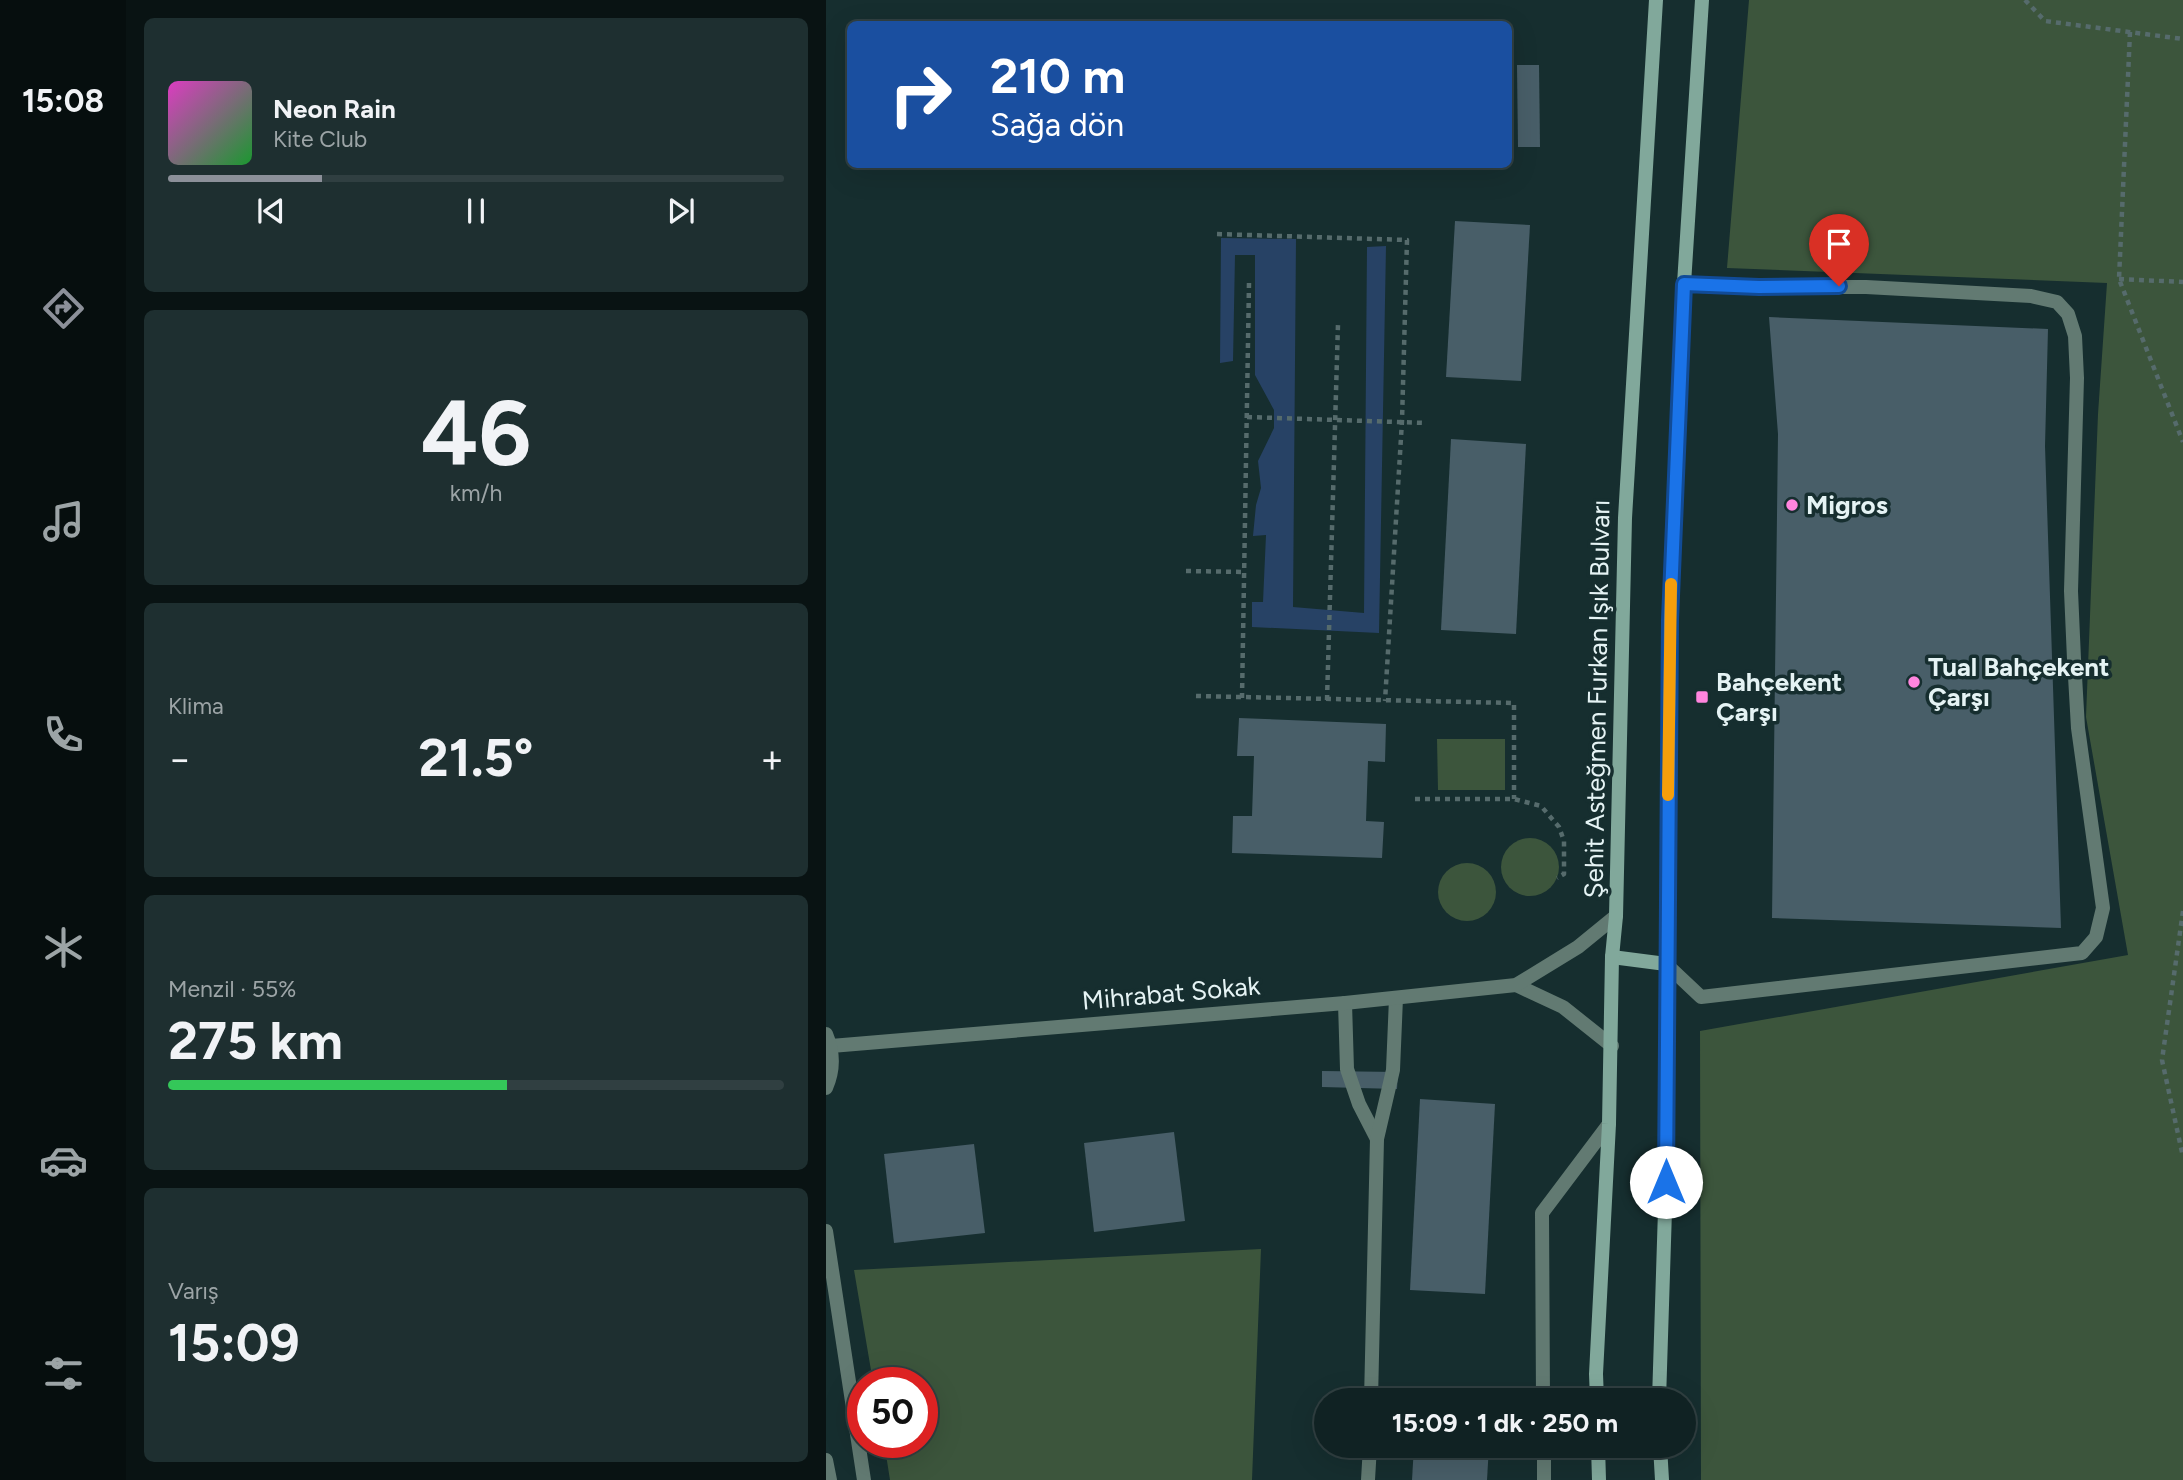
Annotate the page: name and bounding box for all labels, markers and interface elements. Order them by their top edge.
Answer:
text: 210 m [990,46,1125,105]
icon: right [875,49,966,140]
text: 15:08 [22,82,104,120]
text: Neon Rain [273,93,396,125]
text: Sağa dön [990,106,1124,144]
text: Kite Club [273,125,367,153]
icon: previous [252,192,290,230]
icon: pause [457,192,495,230]
icon: next [662,192,700,230]
pin [1809,214,1869,286]
icon: arrive [1820,225,1858,263]
icon: directions [39,284,88,333]
text: 46 [421,379,531,488]
text: km/h [450,479,502,507]
place label: Migros [1806,489,1888,521]
icon: music [39,497,88,546]
marker: Migros [1784,497,1800,513]
street label: Şehit Asteğmen Furkan Işık Bulvarı [1578,499,1616,899]
place label: Tual Bahçekent Çarşı [1928,651,2110,713]
place label: Bahçekent Çarşı [1716,666,1842,728]
marker: Tual Bahçekent Çarşı [1906,674,1922,690]
marker: Bahçekent Çarşı [1694,689,1710,705]
text: Klima [168,692,224,720]
icon: phone [39,710,88,759]
text: 21.5° [419,727,533,789]
text: − [168,736,192,782]
text: + [760,736,784,782]
icon: climate [39,923,88,972]
street label: Mihrabat Sokak [1081,969,1262,1017]
text: Menzil · 55% [168,975,296,1003]
text: 275 km [168,1010,343,1072]
icon: car [39,1136,88,1185]
position arrow [1629,1145,1703,1219]
text: Varış [168,1277,219,1305]
text: 15:09 [168,1312,300,1374]
icon: filters [39,1349,88,1398]
speed limit sign: 50 [847,1367,938,1458]
text: 15:09 · 1 dk · 250 m [1392,1407,1618,1439]

